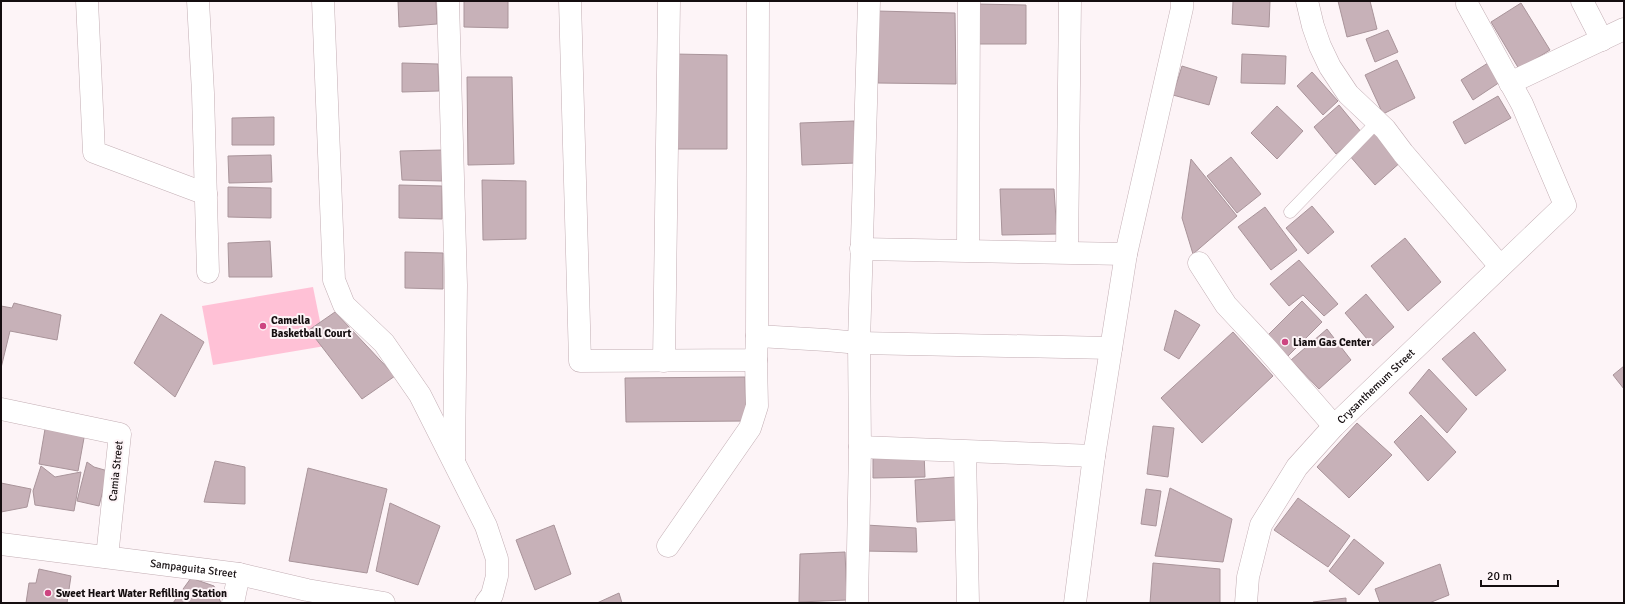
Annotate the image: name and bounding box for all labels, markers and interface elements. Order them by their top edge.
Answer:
place label: Camella Basketball Court [271,314,351,340]
marker: Camella Basketball Court [258,321,268,331]
place label: Liam Gas Center [1293,336,1372,349]
marker: Liam Gas Center [1280,337,1290,347]
street label: Crysanthemum Street [1334,346,1417,426]
street label: Camia Street [106,440,126,502]
street label: Sampaguita Street [149,556,238,580]
scale bar [1481,562,1558,588]
text: 20 m [1487,569,1512,584]
place label: Sweet Heart Water Refilling Station [56,587,227,600]
marker: Sweet Heart Water Refilling Station [43,588,53,598]

